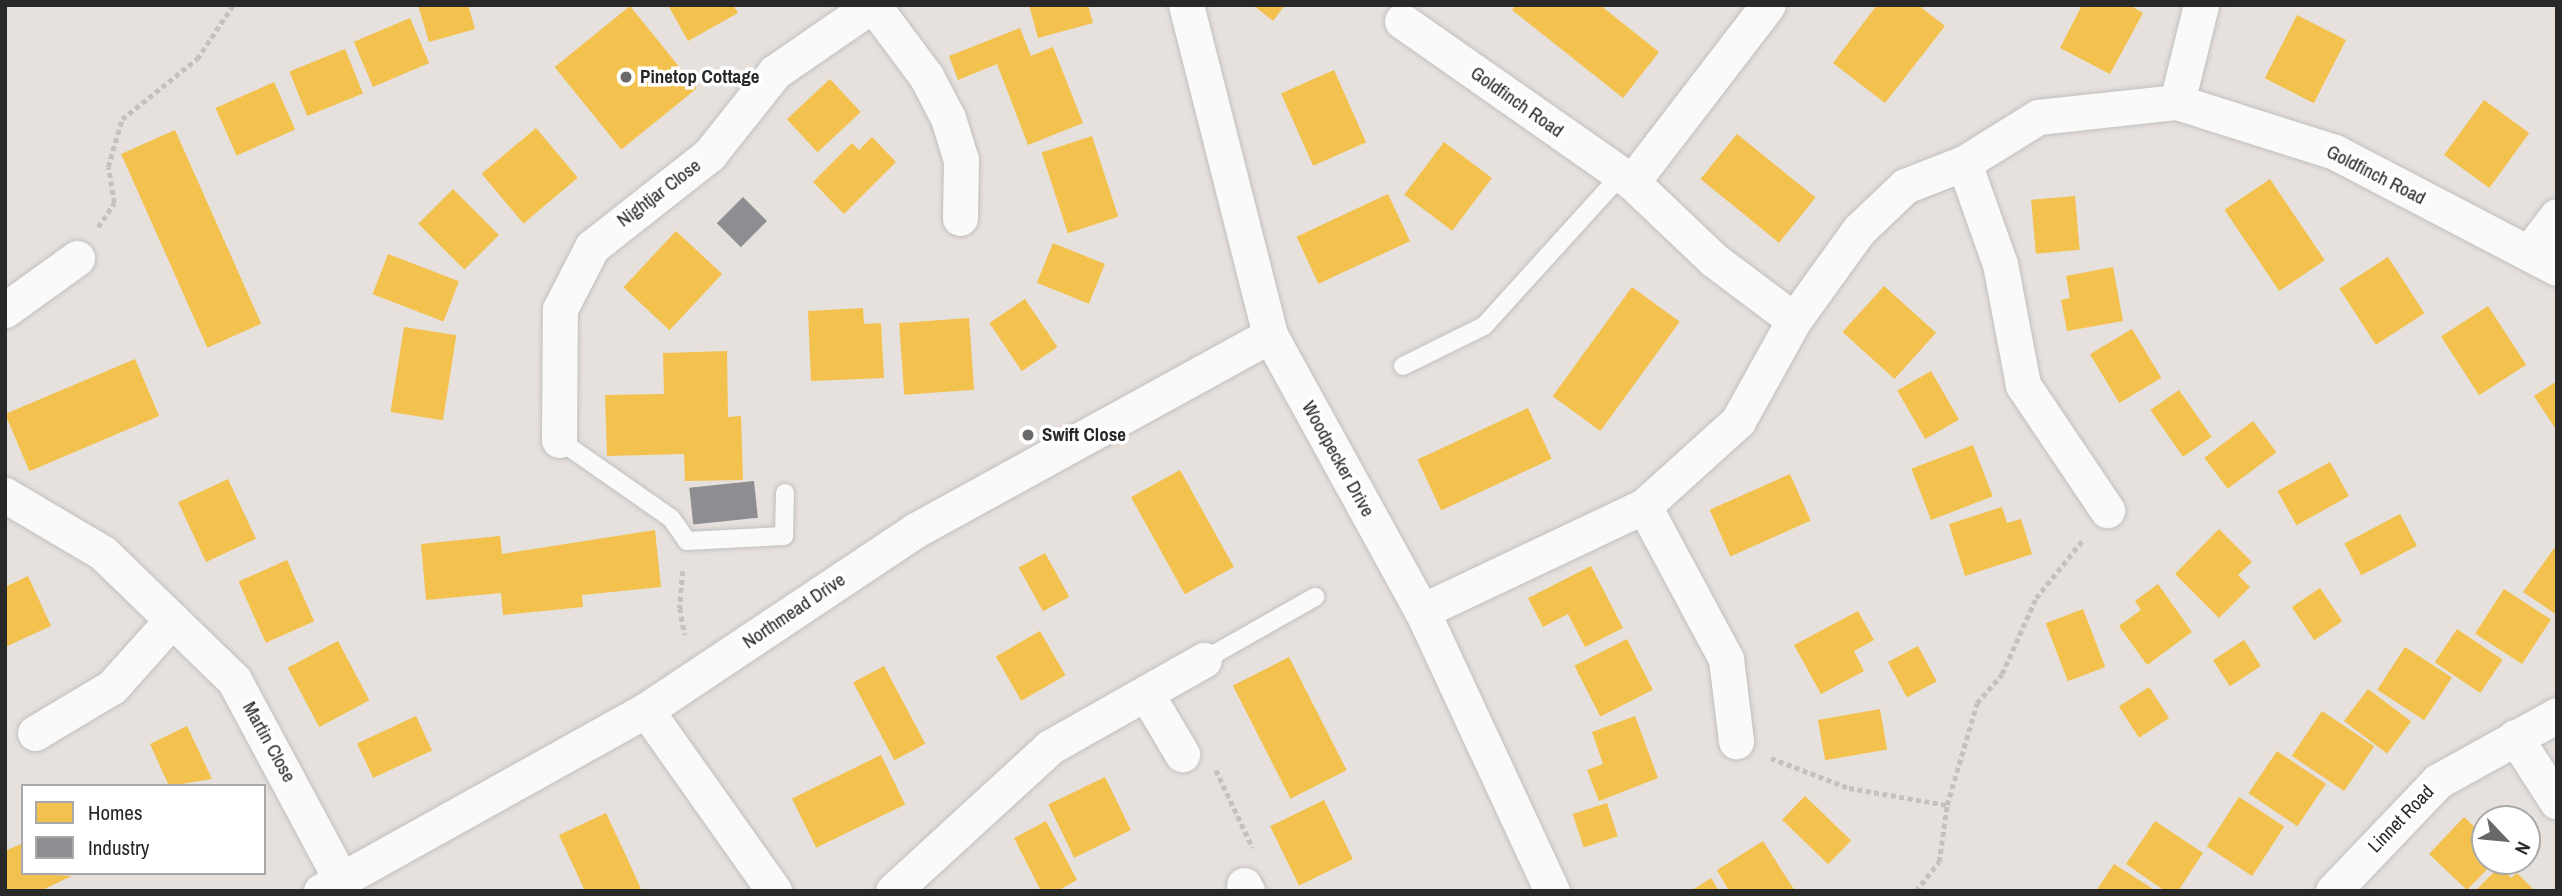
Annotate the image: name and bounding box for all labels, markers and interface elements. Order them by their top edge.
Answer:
street label: Goldfinch Road [1466,62,1568,142]
place label: Pinetop Cottage [640,66,759,88]
marker: Pinetop Cottage [618,69,634,85]
street label: Goldfinch Road [2323,140,2429,210]
street label: Nightjar Close [613,154,705,232]
street label: Woodpecker Drive [1297,397,1379,521]
place label: Swift Close [1042,424,1126,446]
marker: Swift Close [1020,427,1036,443]
street label: Northmead Drive [738,568,850,654]
street label: Martin Close [238,698,300,786]
street label: Linnet Road [2363,781,2439,857]
legend [21,784,266,875]
text: Homes [88,798,143,827]
north arrow [2471,805,2541,875]
text: Industry [88,833,149,862]
text: N [2509,838,2537,859]

